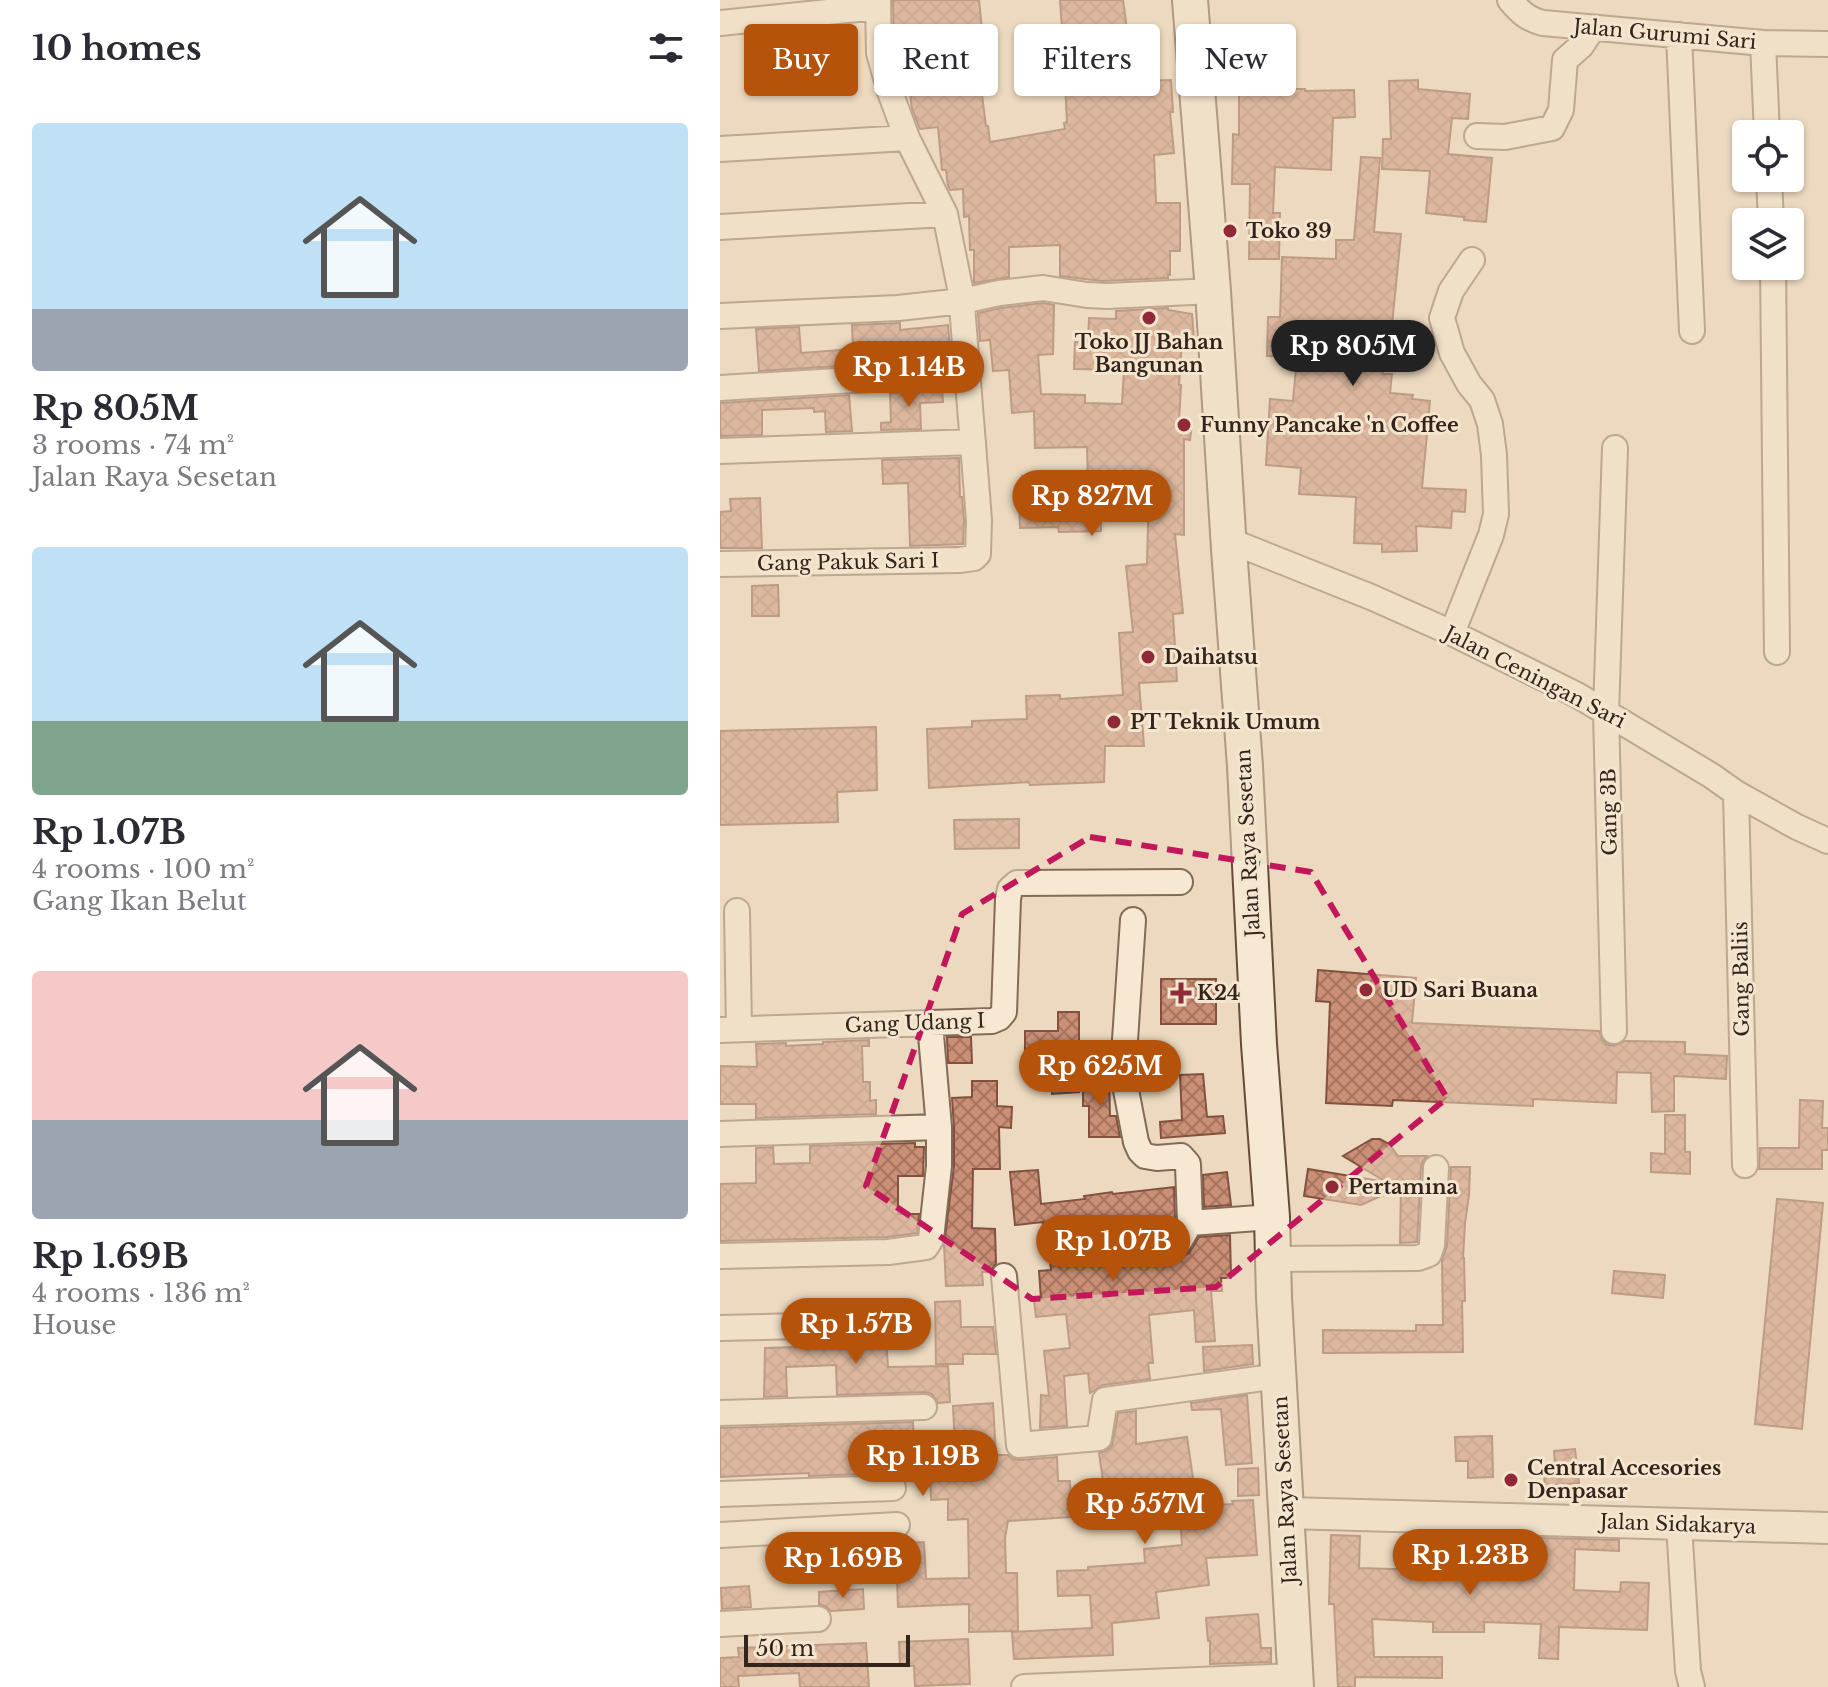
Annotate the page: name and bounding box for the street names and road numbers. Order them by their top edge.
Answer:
street label: Jalan Gurumi Sari [1570,14,1758,54]
street label: Gang Pakuk Sari I [757,548,939,576]
street label: Jalan Ceningan Sari [1438,620,1630,733]
street label: Jalan Raya Sesetan [1231,748,1265,941]
street label: Gang 3B [1596,768,1622,856]
street label: Gang Baliis [1728,921,1754,1037]
street label: Gang Udang I [844,1009,986,1037]
street label: Jalan Raya Sesetan [1268,1395,1302,1588]
street label: Jalan Sidakarya [1596,1509,1757,1539]

